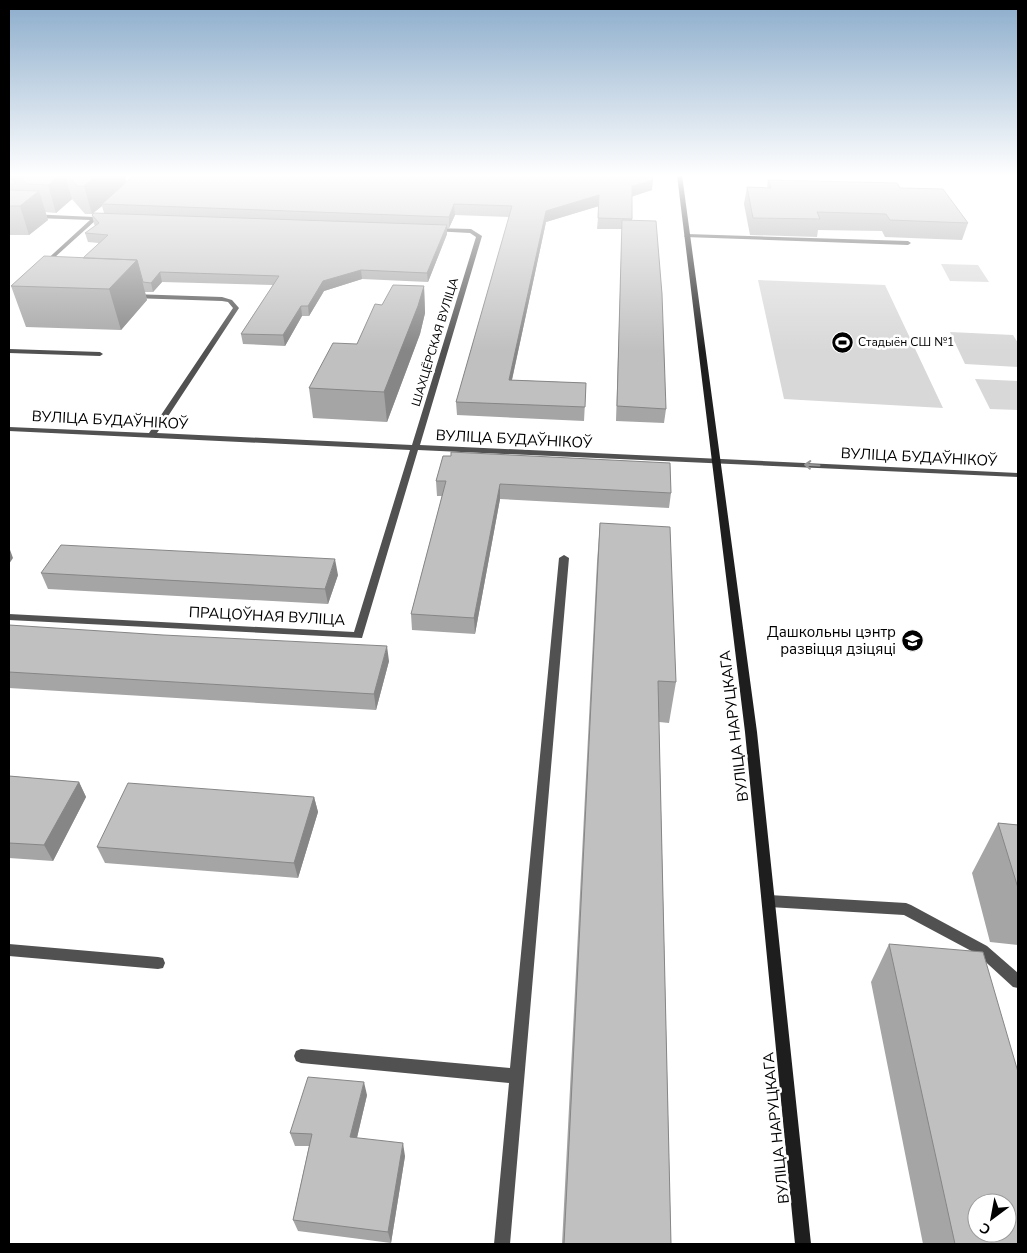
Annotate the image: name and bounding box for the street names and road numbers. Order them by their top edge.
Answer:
street label: ШАХЦЁРСКАЯ ВУЛІЦА [408,275,462,408]
street label: ВУЛІЦА БУДАЎНІКОЎ [31,406,189,434]
street label: ВУЛІЦА БУДАЎНІКОЎ [435,425,593,453]
street label: ВУЛІЦА БУДАЎНІКОЎ [840,443,998,471]
street label: ПРАЦОЎНАЯ ВУЛІЦА [188,602,346,630]
street label: ВУЛІЦА НАРУЦКАГА [715,649,753,803]
street label: ВУЛІЦА НАРУЦКАГА [758,1051,794,1205]

